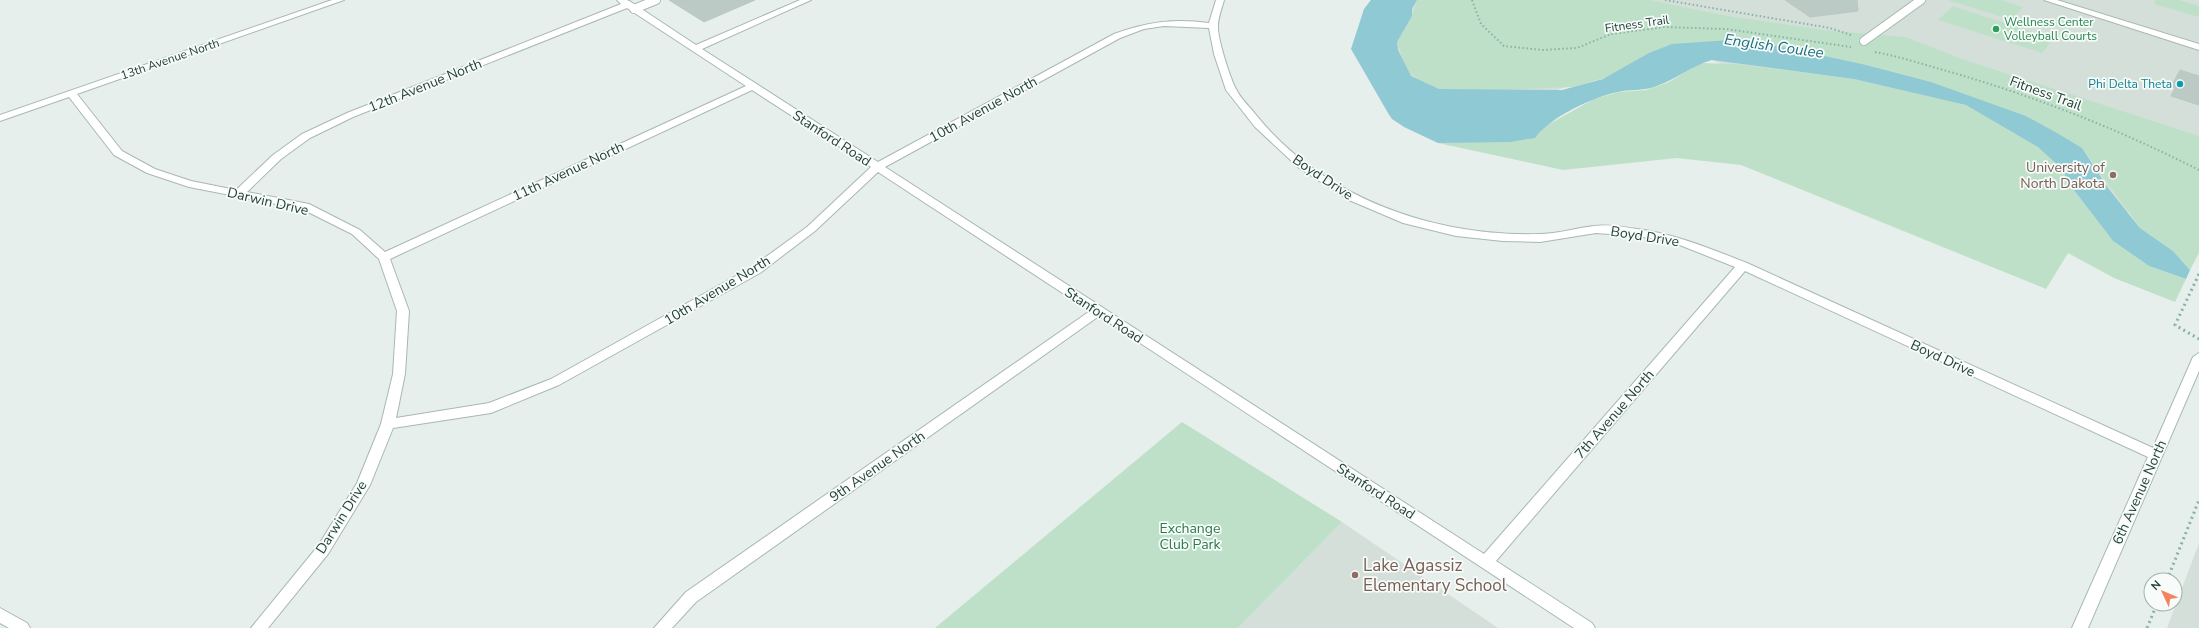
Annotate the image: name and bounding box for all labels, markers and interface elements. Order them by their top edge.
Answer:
street label: Fitness Trail [1604,12,1671,36]
place label: Wellness Center Volleyball Courts [2003,14,2097,44]
marker: Wellness Center Volleyball Courts [1991,24,2001,34]
water label: English Coulee [1723,29,1825,63]
street label: 13th Avenue North [118,35,222,83]
street label: 12th Avenue North [366,54,485,117]
street label: 10th Avenue North [926,72,1041,147]
street label: Fitness Trail [2007,72,2085,116]
place label: Phi Delta Theta [2088,76,2172,92]
marker: Phi Delta Theta [2175,79,2185,89]
street label: Stanford Road [789,106,875,171]
street label: 11th Avenue North [509,137,627,206]
street label: Boyd Drive [1289,150,1357,205]
place label: University of North Dakota [2020,158,2105,193]
marker: University of North Dakota [2108,170,2118,180]
street label: Darwin Drive [225,183,310,220]
street label: Boyd Drive [1609,222,1681,251]
street label: 10th Avenue North [661,251,774,330]
street label: Stanford Road [1061,283,1147,348]
street label: Boyd Drive [1907,335,1978,382]
street label: 7th Avenue North [1570,366,1658,463]
street label: 9th Avenue North [826,426,929,506]
street label: 6th Avenue North [2108,437,2171,547]
street label: Stanford Road [1333,459,1419,524]
street label: Darwin Drive [311,477,371,557]
park label: Exchange Club Park [1159,519,1222,554]
place label: Lake Agassiz Elementary School [1363,554,1507,597]
marker: Lake Agassiz Elementary School [1350,570,1360,580]
north arrow [2143,572,2183,612]
text: N [2148,577,2164,594]

